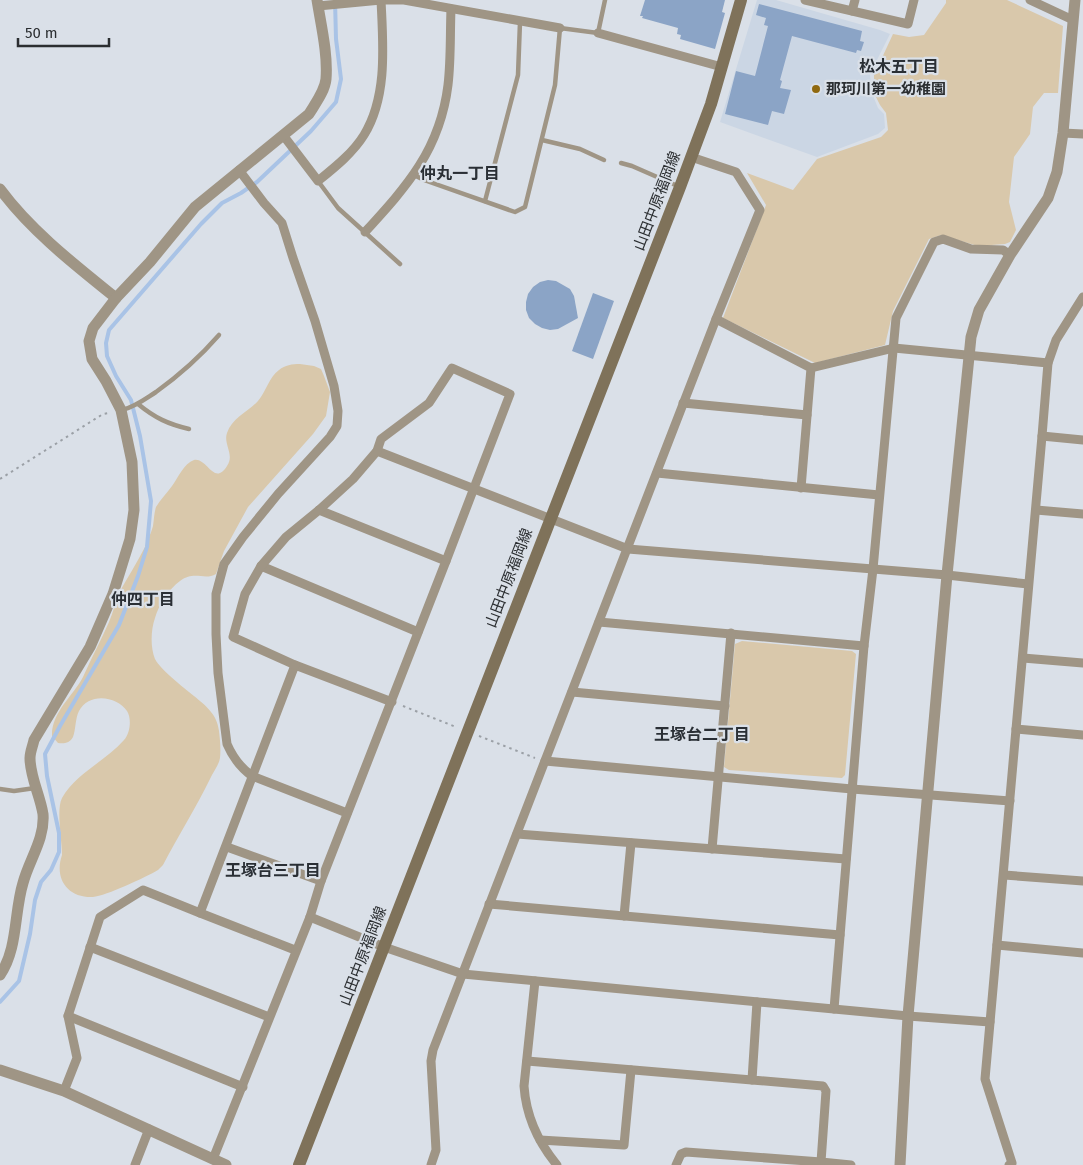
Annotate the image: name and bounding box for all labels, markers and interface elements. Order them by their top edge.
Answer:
scale bar [18,15,109,47]
text: 50 m [25,24,58,42]
district label: 松木五丁目 [859,57,939,76]
place label: 那珂川第一幼稚園 [826,80,946,98]
marker: 那珂川第一幼稚園 [810,83,822,95]
street label: 山田中原福岡線 [630,149,684,253]
district label: 仲丸一丁目 [420,164,500,183]
street label: 山田中原福岡線 [482,526,536,630]
district label: 仲四丁目 [111,590,175,609]
district label: 王塚台二丁目 [654,725,750,744]
district label: 王塚台三丁目 [225,861,321,880]
street label: 山田中原福岡線 [336,904,390,1008]

